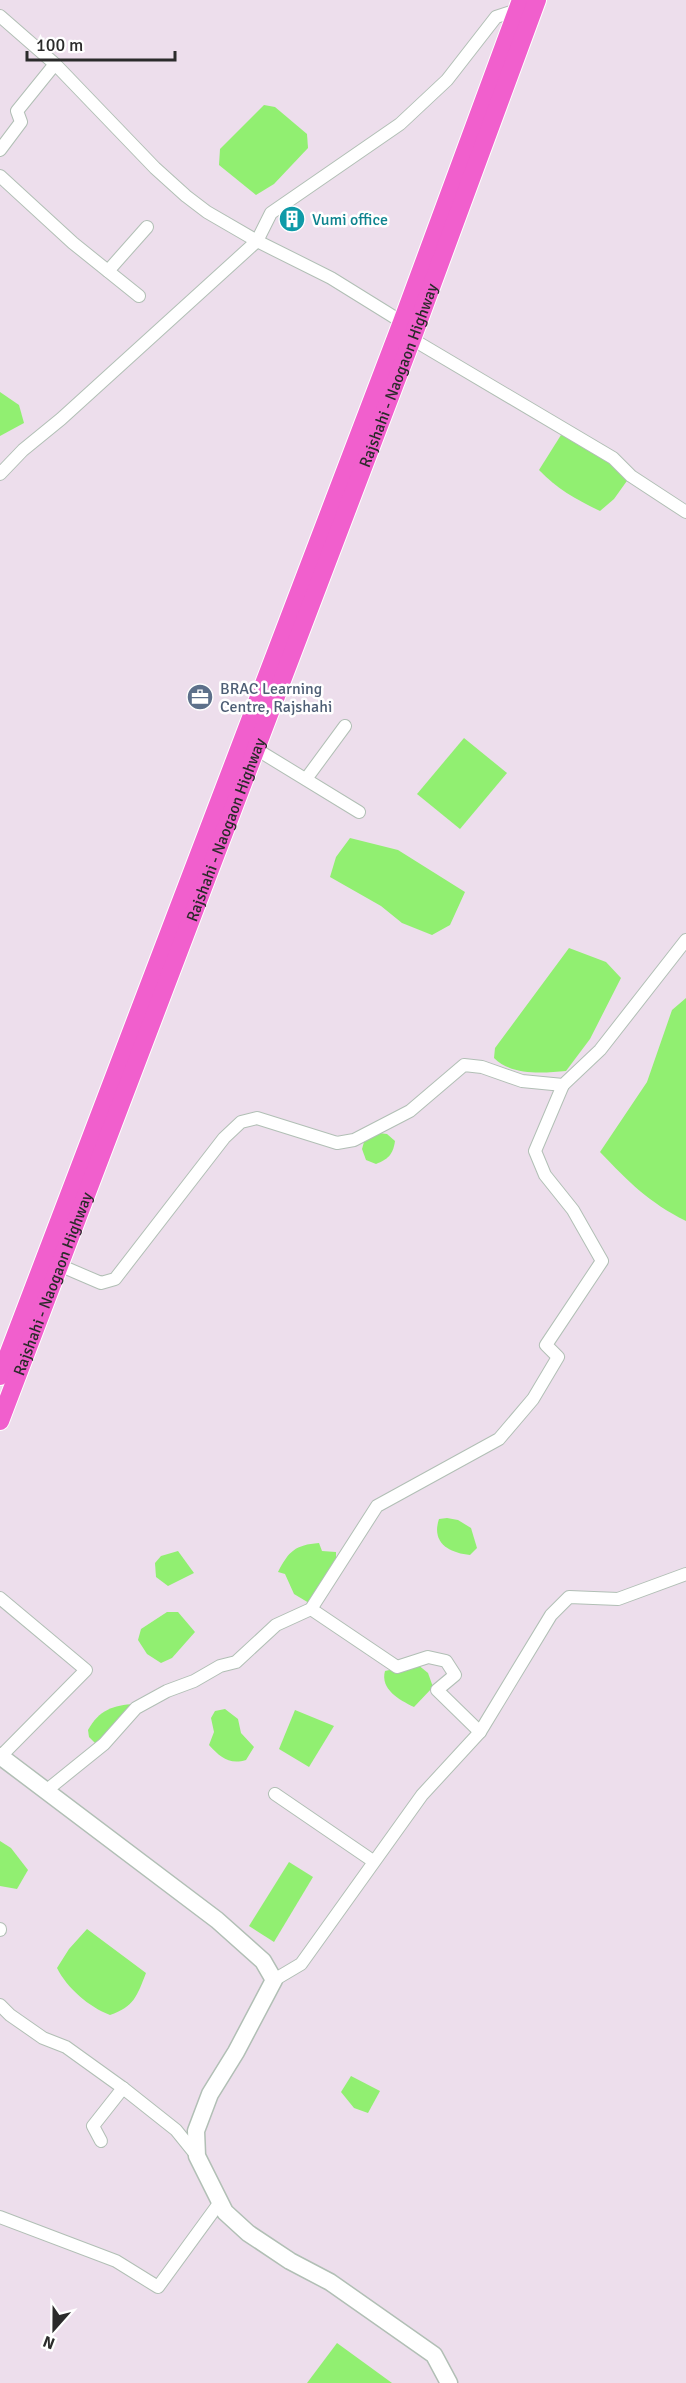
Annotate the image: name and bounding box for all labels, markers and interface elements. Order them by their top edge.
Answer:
scale bar [27,24,176,62]
text: 100 m [36,34,83,56]
building icon: Vumi office [277,204,307,234]
place label: Vumi office [312,210,388,230]
street label: Rajshahi - Naogaon Highway [355,280,443,470]
place label: BRAC Learning Centre, Rajshahi [220,679,332,717]
office icon: BRAC Learning Centre, Rajshahi [185,682,215,712]
street label: Rajshahi - Naogaon Highway [182,735,270,924]
street label: Rajshahi - Naogaon Highway [9,1189,97,1379]
north arrow [24,2299,84,2359]
text: N [40,2331,58,2353]

